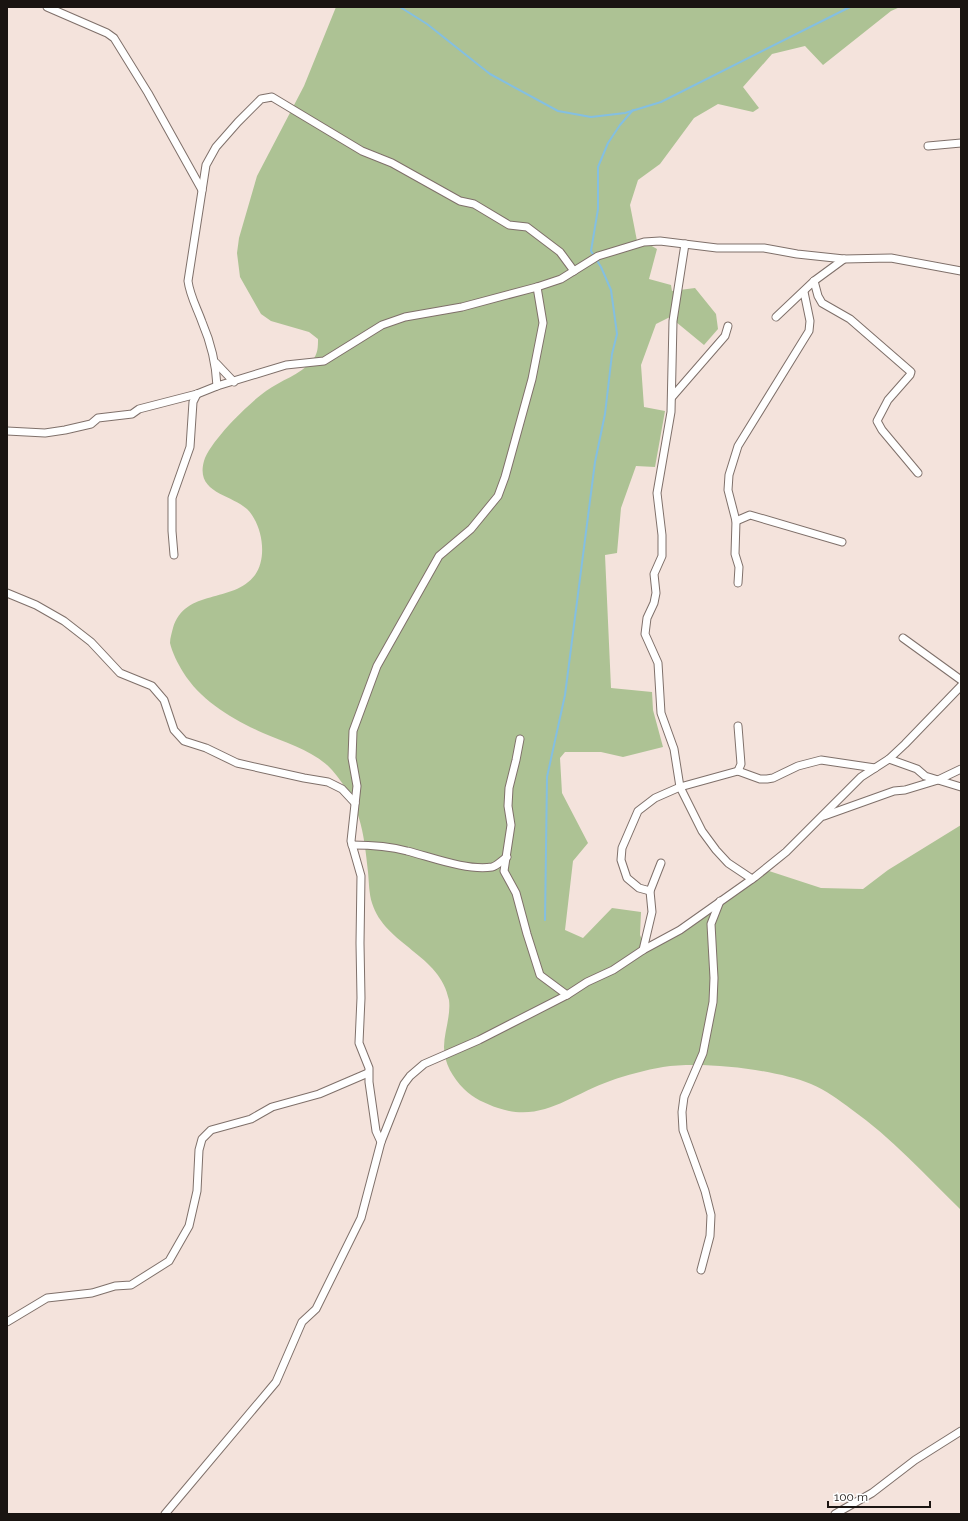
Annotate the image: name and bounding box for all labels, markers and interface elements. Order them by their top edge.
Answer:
scale bar [828,1483,930,1509]
text: 100 m [834,1490,868,1504]

